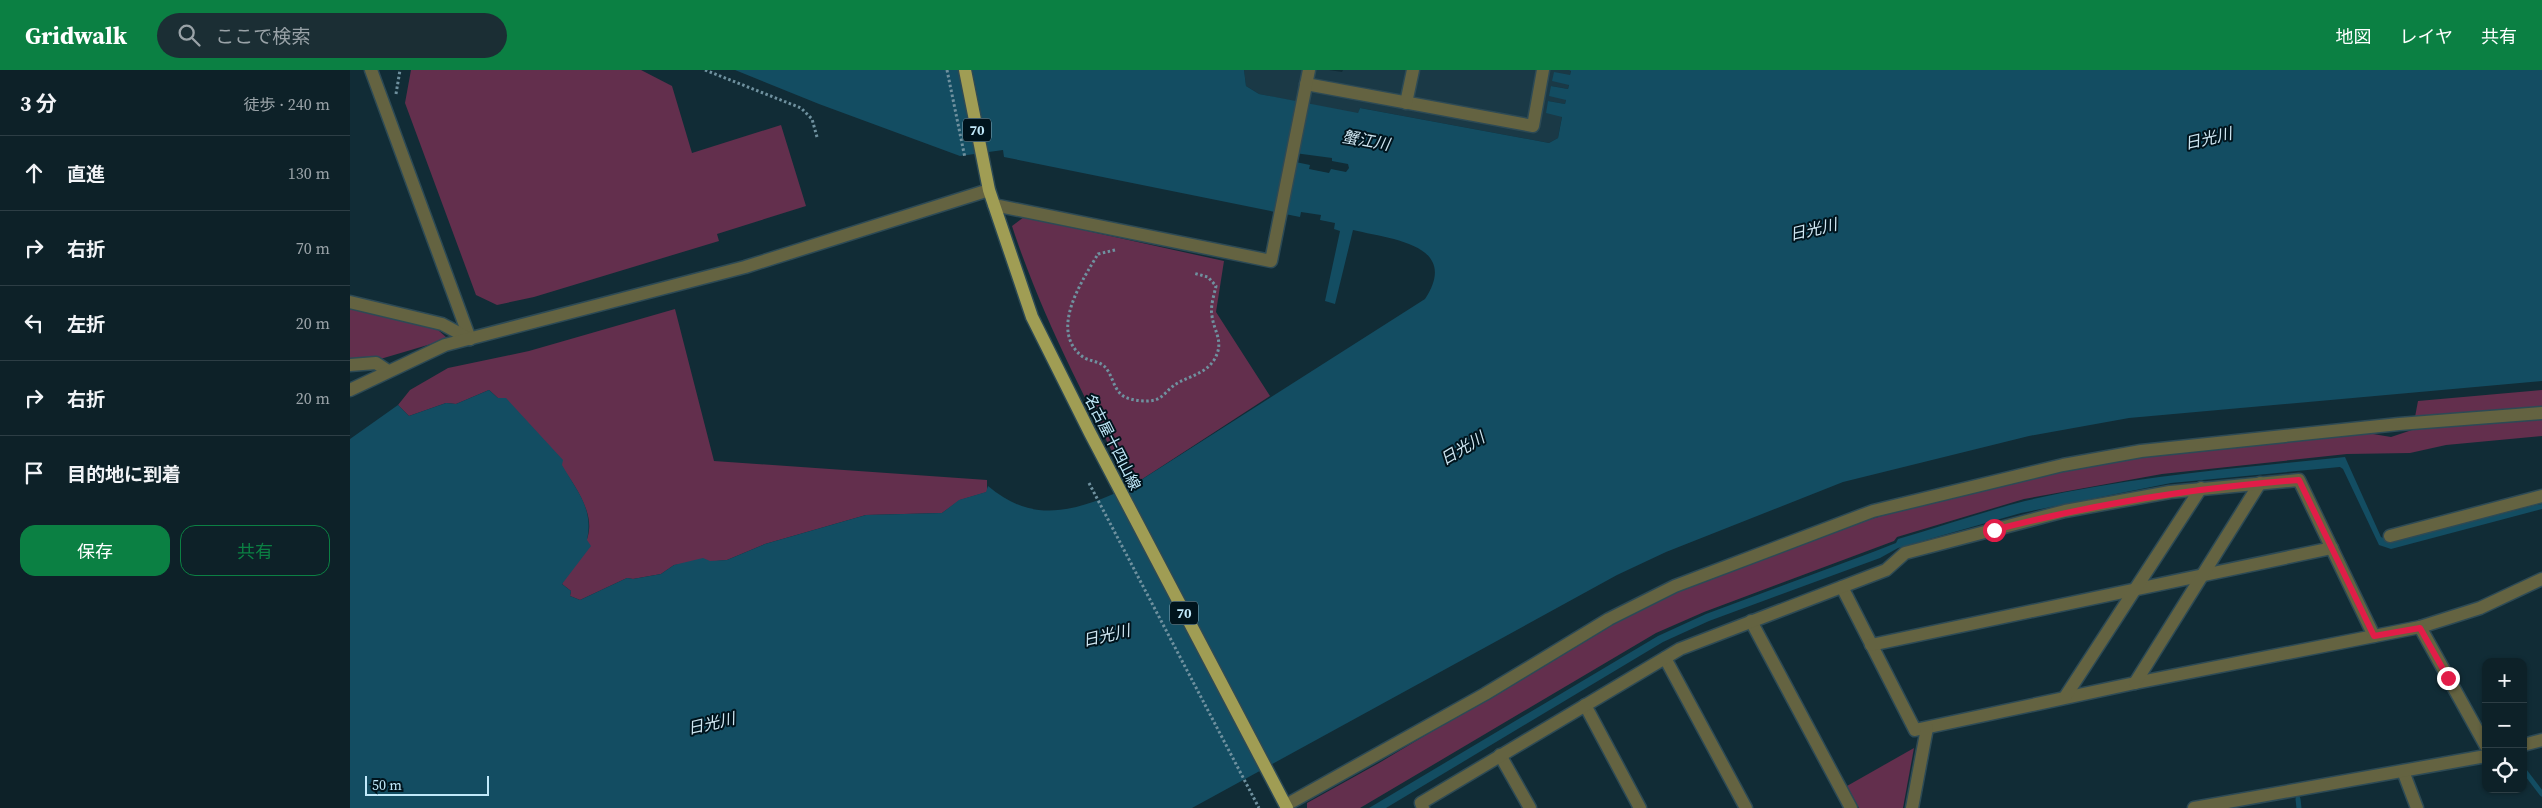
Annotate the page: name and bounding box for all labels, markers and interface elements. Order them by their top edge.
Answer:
search box [157,13,507,58]
text: Gridwalk [25,19,127,52]
icon: search [175,21,203,49]
text: ここで検索 [215,23,310,49]
text: 地図 [2336,24,2372,49]
text: レイヤ [2400,24,2453,49]
text: 共有 [2481,24,2517,49]
text: 3 分 [20,89,57,118]
text: 徒歩 · 240 m [244,93,330,115]
road number: 70 [963,118,991,142]
water label: 日光川 [2182,121,2236,154]
water label: 蟹江川 [1340,125,1394,155]
icon: ahead [20,159,48,187]
text: 直進 [67,161,105,187]
text: 130 m [288,162,330,184]
water label: 日光川 [1787,212,1841,245]
icon: right [20,234,48,262]
text: 右折 [67,236,105,262]
text: 70 m [296,237,330,259]
icon: left [20,309,48,337]
text: 左折 [67,311,105,337]
text: 20 m [296,312,330,334]
icon: right [20,384,48,412]
text: 右折 [67,386,105,412]
text: 20 m [296,387,330,409]
street label: 名古屋十四山線 [1080,390,1146,494]
water label: 日光川 [1436,425,1490,470]
icon: arrive [20,459,48,487]
text: 目的地に到着 [67,461,181,487]
route start [1983,519,2006,542]
button: 保存 [20,525,170,576]
button: 共有 [180,525,330,576]
road number: 70 [1170,602,1198,624]
water label: 日光川 [1080,618,1134,651]
map controls [2482,658,2527,793]
button: + [2482,658,2527,703]
route end [2437,667,2460,690]
button: − [2482,703,2527,748]
water label: 日光川 [685,706,739,739]
button: locate [2482,748,2527,793]
scale bar [365,773,489,796]
text: 50 m [372,775,402,795]

